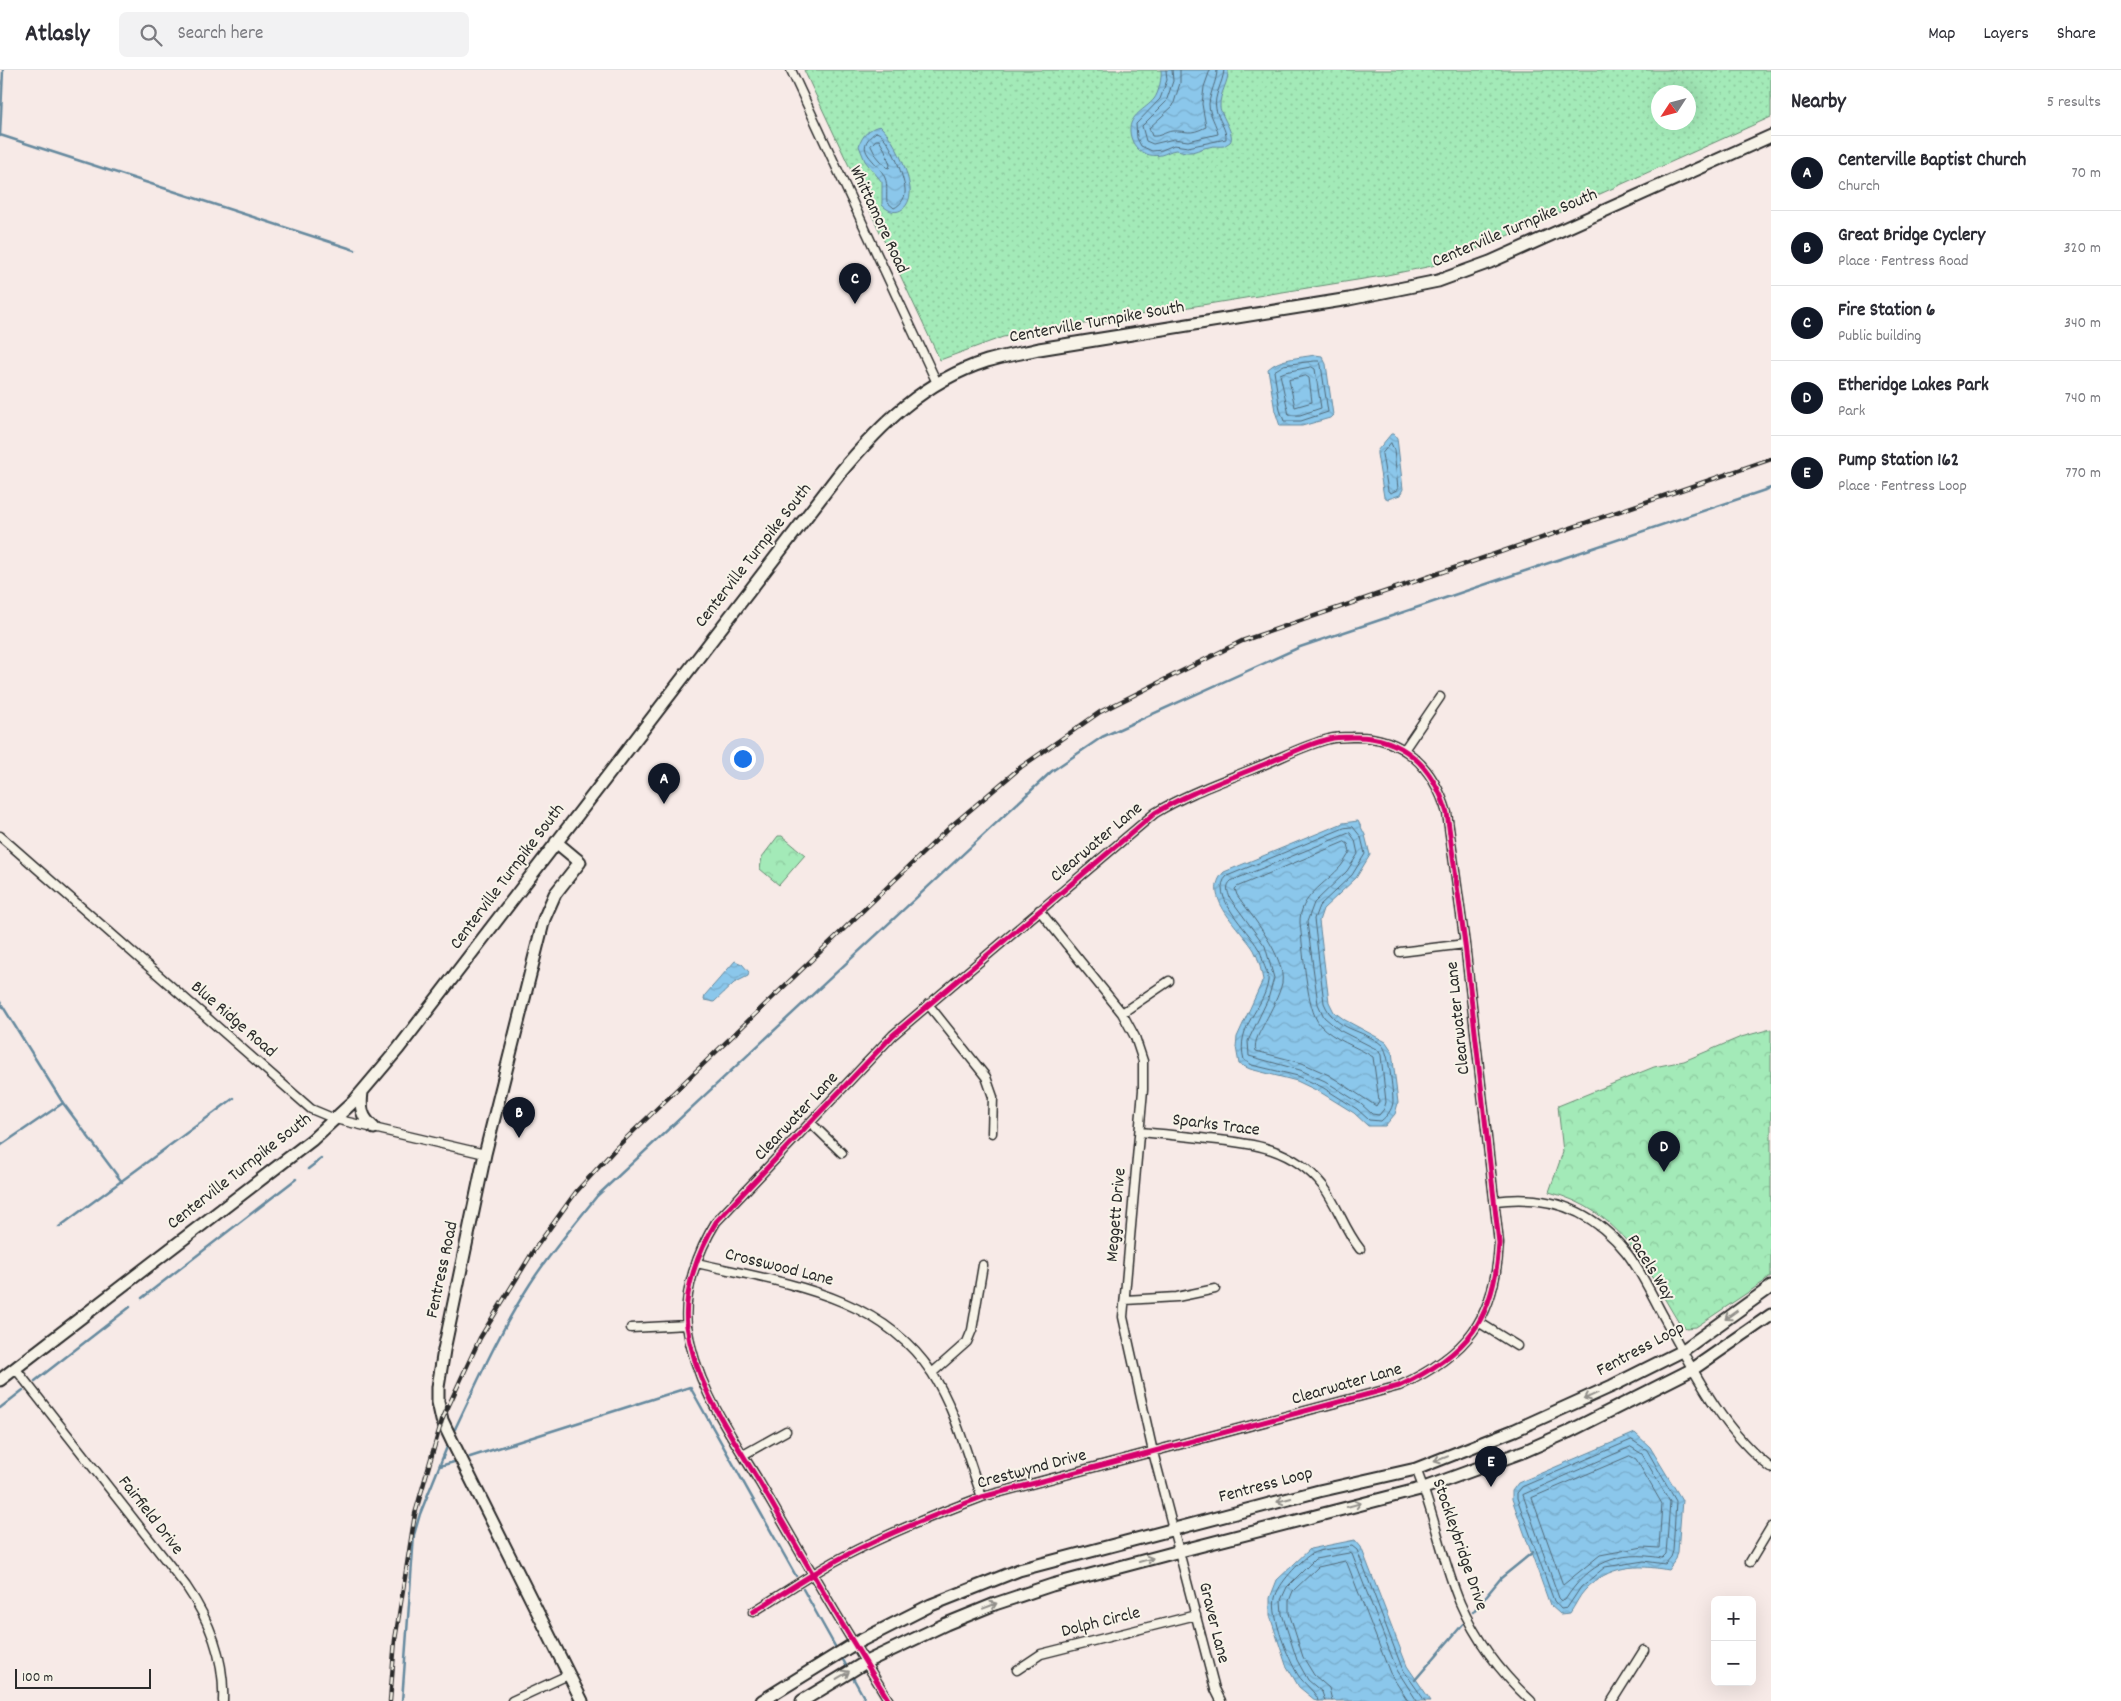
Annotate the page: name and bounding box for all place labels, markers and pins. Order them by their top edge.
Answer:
pin: C [839,263,871,304]
pin: A [648,763,680,804]
pin: B [503,1097,535,1138]
pin: D [1648,1131,1680,1172]
pin: E [1475,1446,1507,1487]

